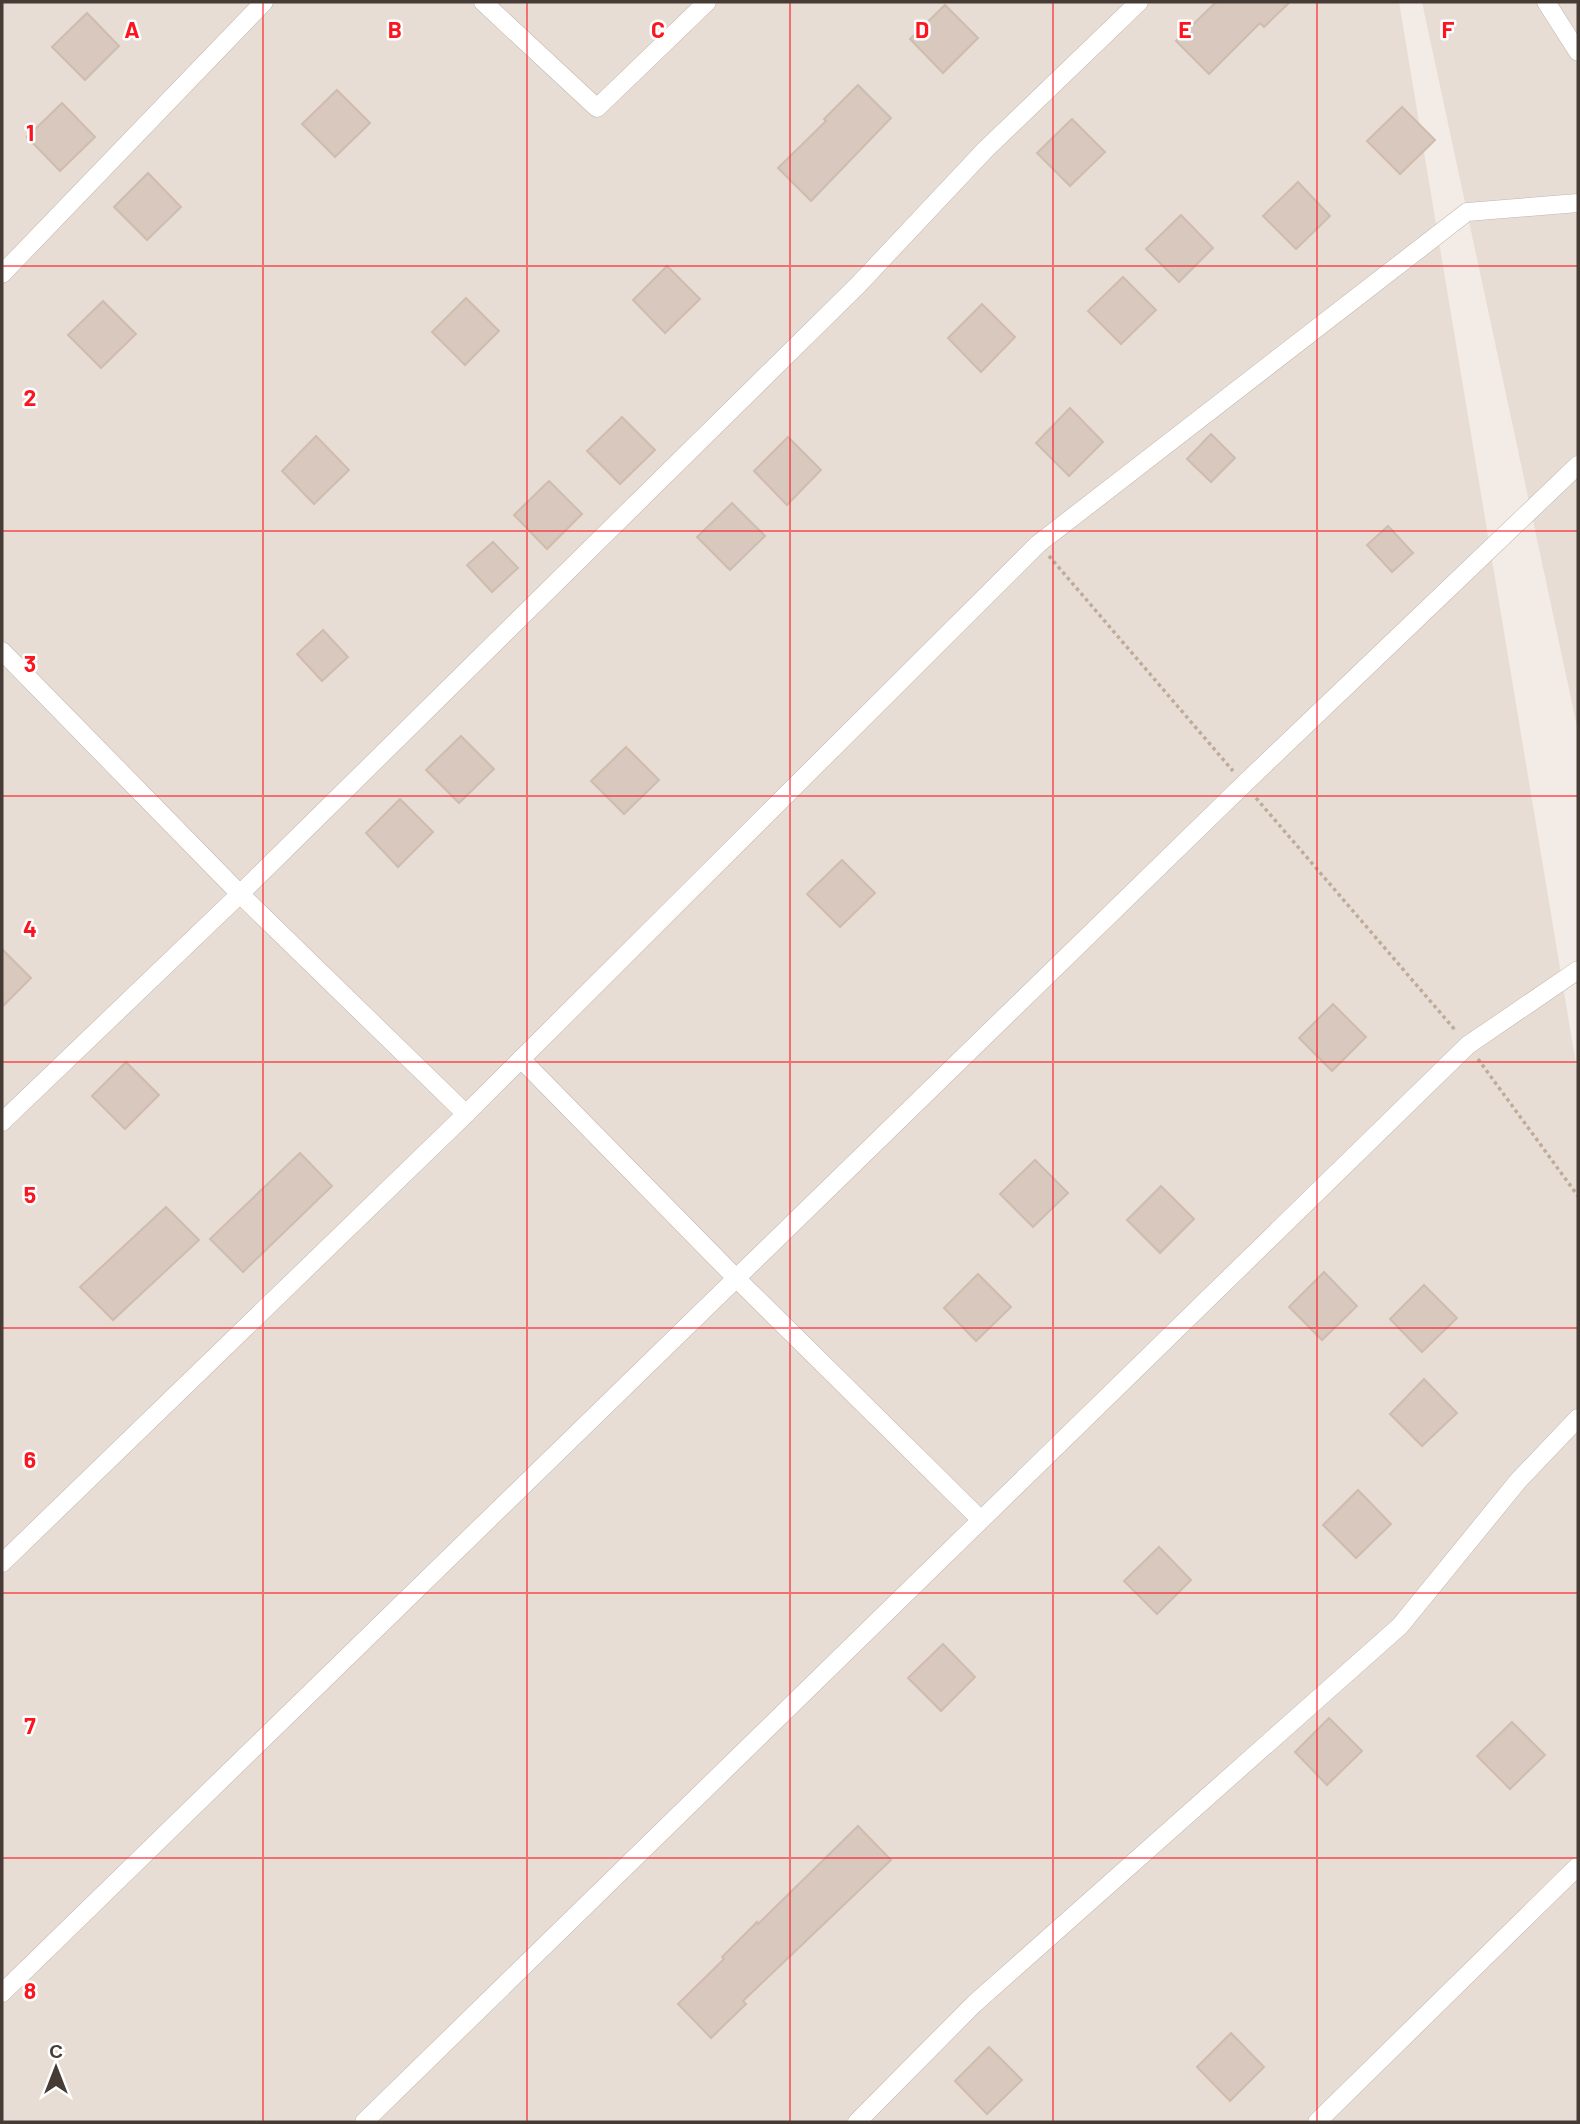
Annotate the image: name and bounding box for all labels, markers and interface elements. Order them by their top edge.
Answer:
text: A [124,15,140,43]
text: B [388,15,402,43]
text: C [651,15,665,43]
text: D [915,15,929,43]
text: E [1178,15,1192,43]
text: F [1442,15,1455,43]
text: 1 [26,118,34,146]
text: 2 [24,383,36,411]
text: 3 [24,649,36,677]
text: 4 [23,914,37,942]
text: 5 [24,1180,36,1208]
text: 6 [24,1445,36,1473]
text: 7 [24,1711,36,1739]
text: 8 [24,1976,36,2004]
north arrow [21,2033,91,2103]
text: С [49,2039,63,2062]

